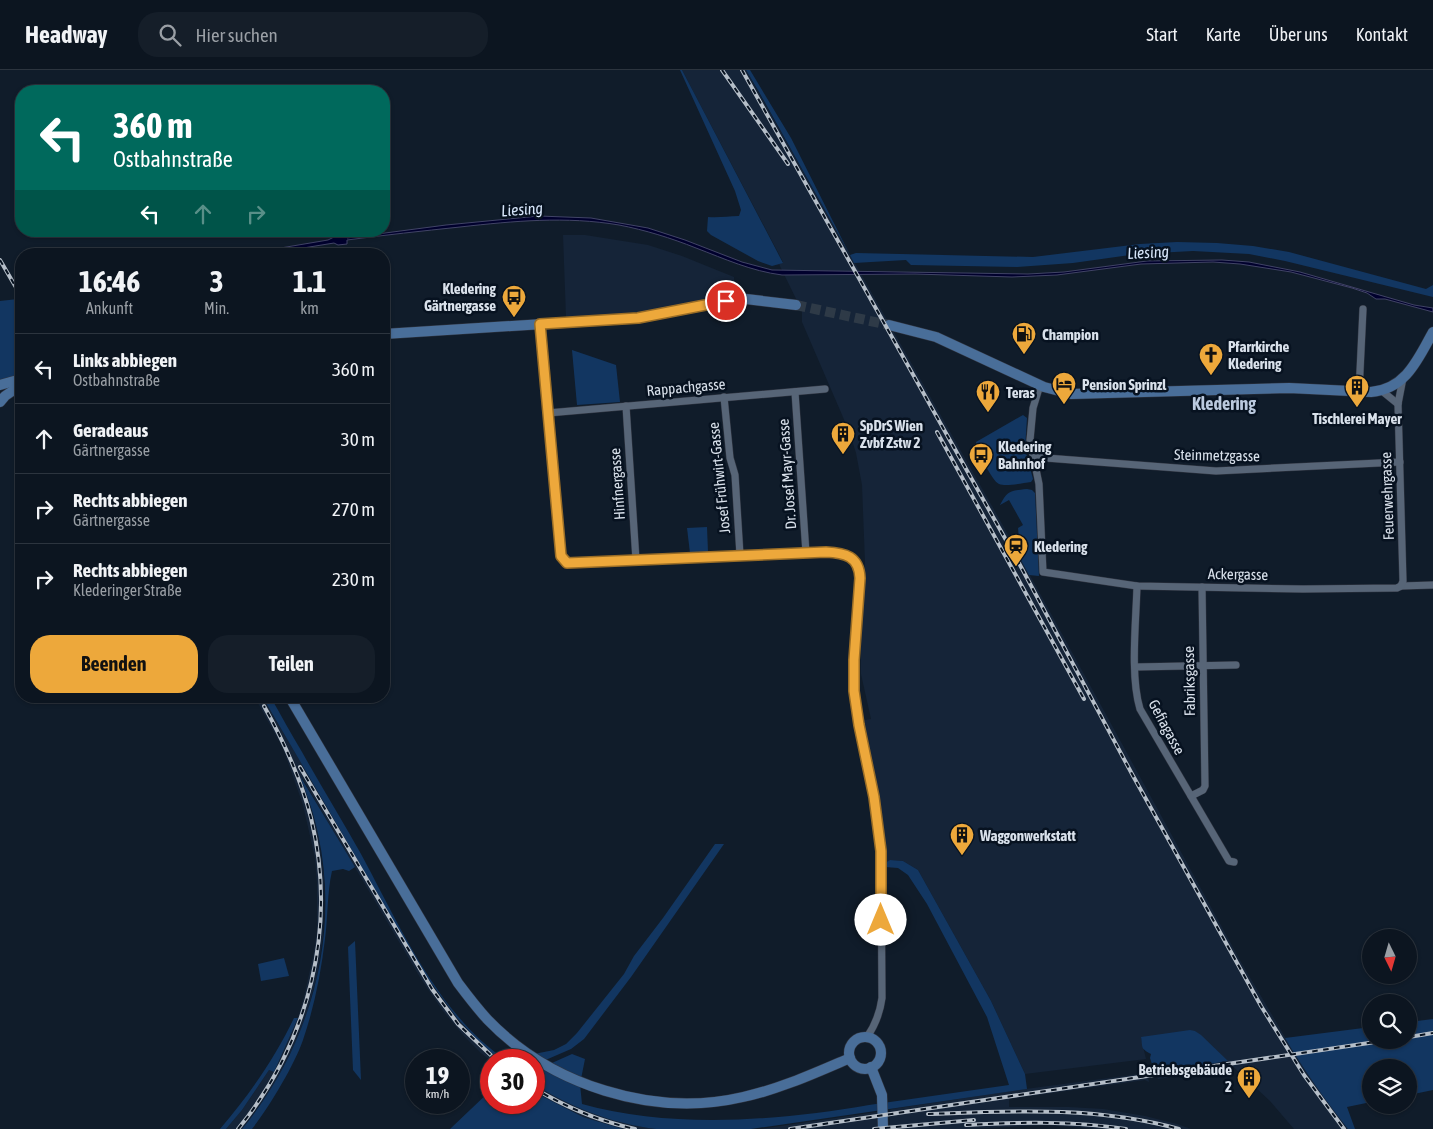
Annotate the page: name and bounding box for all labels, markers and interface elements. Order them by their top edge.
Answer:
search box [138,12,488,57]
text: Headway [25,21,108,48]
icon: search [156,21,184,49]
text: Hier suchen [196,24,278,46]
text: Start [1146,24,1178,45]
text: Karte [1206,24,1241,45]
text: Über uns [1269,24,1328,45]
text: Kontakt [1356,24,1408,45]
icon: left [30,105,95,170]
text: 360 m [113,105,192,145]
text: Ostbahnstraße [113,146,233,172]
water label: Liesing [501,199,544,220]
icon: left [136,200,164,228]
icon: ahead [189,200,217,228]
icon: right [242,200,270,228]
water label: Liesing [1127,242,1169,263]
text: 16:46 [79,264,140,298]
text: 3 [210,264,224,298]
text: 1.1 [293,264,326,298]
place label: Kledering Gärtnergasse [424,280,497,314]
pin [705,280,747,322]
bus stop icon: Kledering Gärtnergasse [501,284,527,318]
icon: arrive [712,287,740,315]
text: Ankunft [86,299,133,317]
text: Min. [204,299,229,317]
text: km [300,299,319,317]
fuel station icon: Champion [1011,321,1037,355]
place label: Champion [1042,326,1099,343]
place label: Pfarrkirche Kledering [1228,338,1290,372]
church icon: Pfarrkirche Kledering [1198,342,1224,376]
text: Links abbiegen [73,349,177,371]
icon: left [30,355,58,383]
text: 360 m [332,358,375,380]
text: Ostbahnstraße [73,371,160,389]
hotel icon: Pension Sprinzl [1051,371,1077,405]
building icon: Tischlerei Mayer [1344,374,1370,408]
street label: Rappachgasse [646,375,726,399]
place label: Pension Sprinzl [1082,376,1167,393]
restaurant icon: Teras [975,379,1001,413]
place label: Teras [1006,384,1036,401]
district label: Kledering [1192,393,1256,414]
place label: Tischlerei Mayer [1312,410,1402,427]
place label: SpDrS Wien Zvbf Zstw 2 [860,417,923,451]
street label: Dr. Josef Mayr-Gasse [775,418,799,530]
text: Geradeaus [73,419,148,441]
street label: Josef Frühwirt-Gasse [705,421,733,535]
building icon: SpDrS Wien Zvbf Zstw 2 [830,421,856,455]
icon: ahead [30,425,58,453]
text: 30 m [341,428,375,450]
place label: Kledering Bahnhof [998,438,1052,472]
text: Gärtnergasse [73,441,150,459]
bus stop icon: Kledering Bahnhof [968,442,994,476]
street label: Steinmetzgasse [1174,446,1260,464]
street label: Hinfnergasse [606,447,628,521]
street label: Feuerwehrgasse [1377,451,1397,540]
text: Rechts abbiegen [73,489,188,511]
icon: right [30,495,58,523]
text: 270 m [332,498,375,520]
text: Gärtnergasse [73,511,150,529]
station icon: Kledering [1003,533,1029,567]
place label: Kledering [1034,538,1088,555]
text: Rechts abbiegen [73,559,188,581]
icon: right [30,565,58,593]
street label: Ackergasse [1208,565,1269,583]
text: 230 m [332,568,375,590]
text: Klederinger Straße [73,581,182,599]
button: Beenden [30,635,198,693]
button: Teilen [208,635,375,693]
street label: Fabriksgasse [1180,646,1198,716]
street label: Gefiagasse [1145,697,1189,758]
building icon: Waggonwerkstatt [949,822,975,856]
place label: Waggonwerkstatt [979,827,1077,844]
position arrow [854,893,906,945]
north arrow [1362,929,1418,984]
map controls [1362,929,1417,1114]
button: search [1362,994,1417,1049]
speed limit sign: 30 [480,1049,545,1114]
button: layers [1362,1059,1417,1114]
text: 19 [426,1061,449,1089]
place label: Betriebsgebäude 2 [1138,1061,1232,1095]
building icon: Betriebsgebäude 2 [1236,1065,1262,1099]
text: km/h [426,1087,449,1101]

